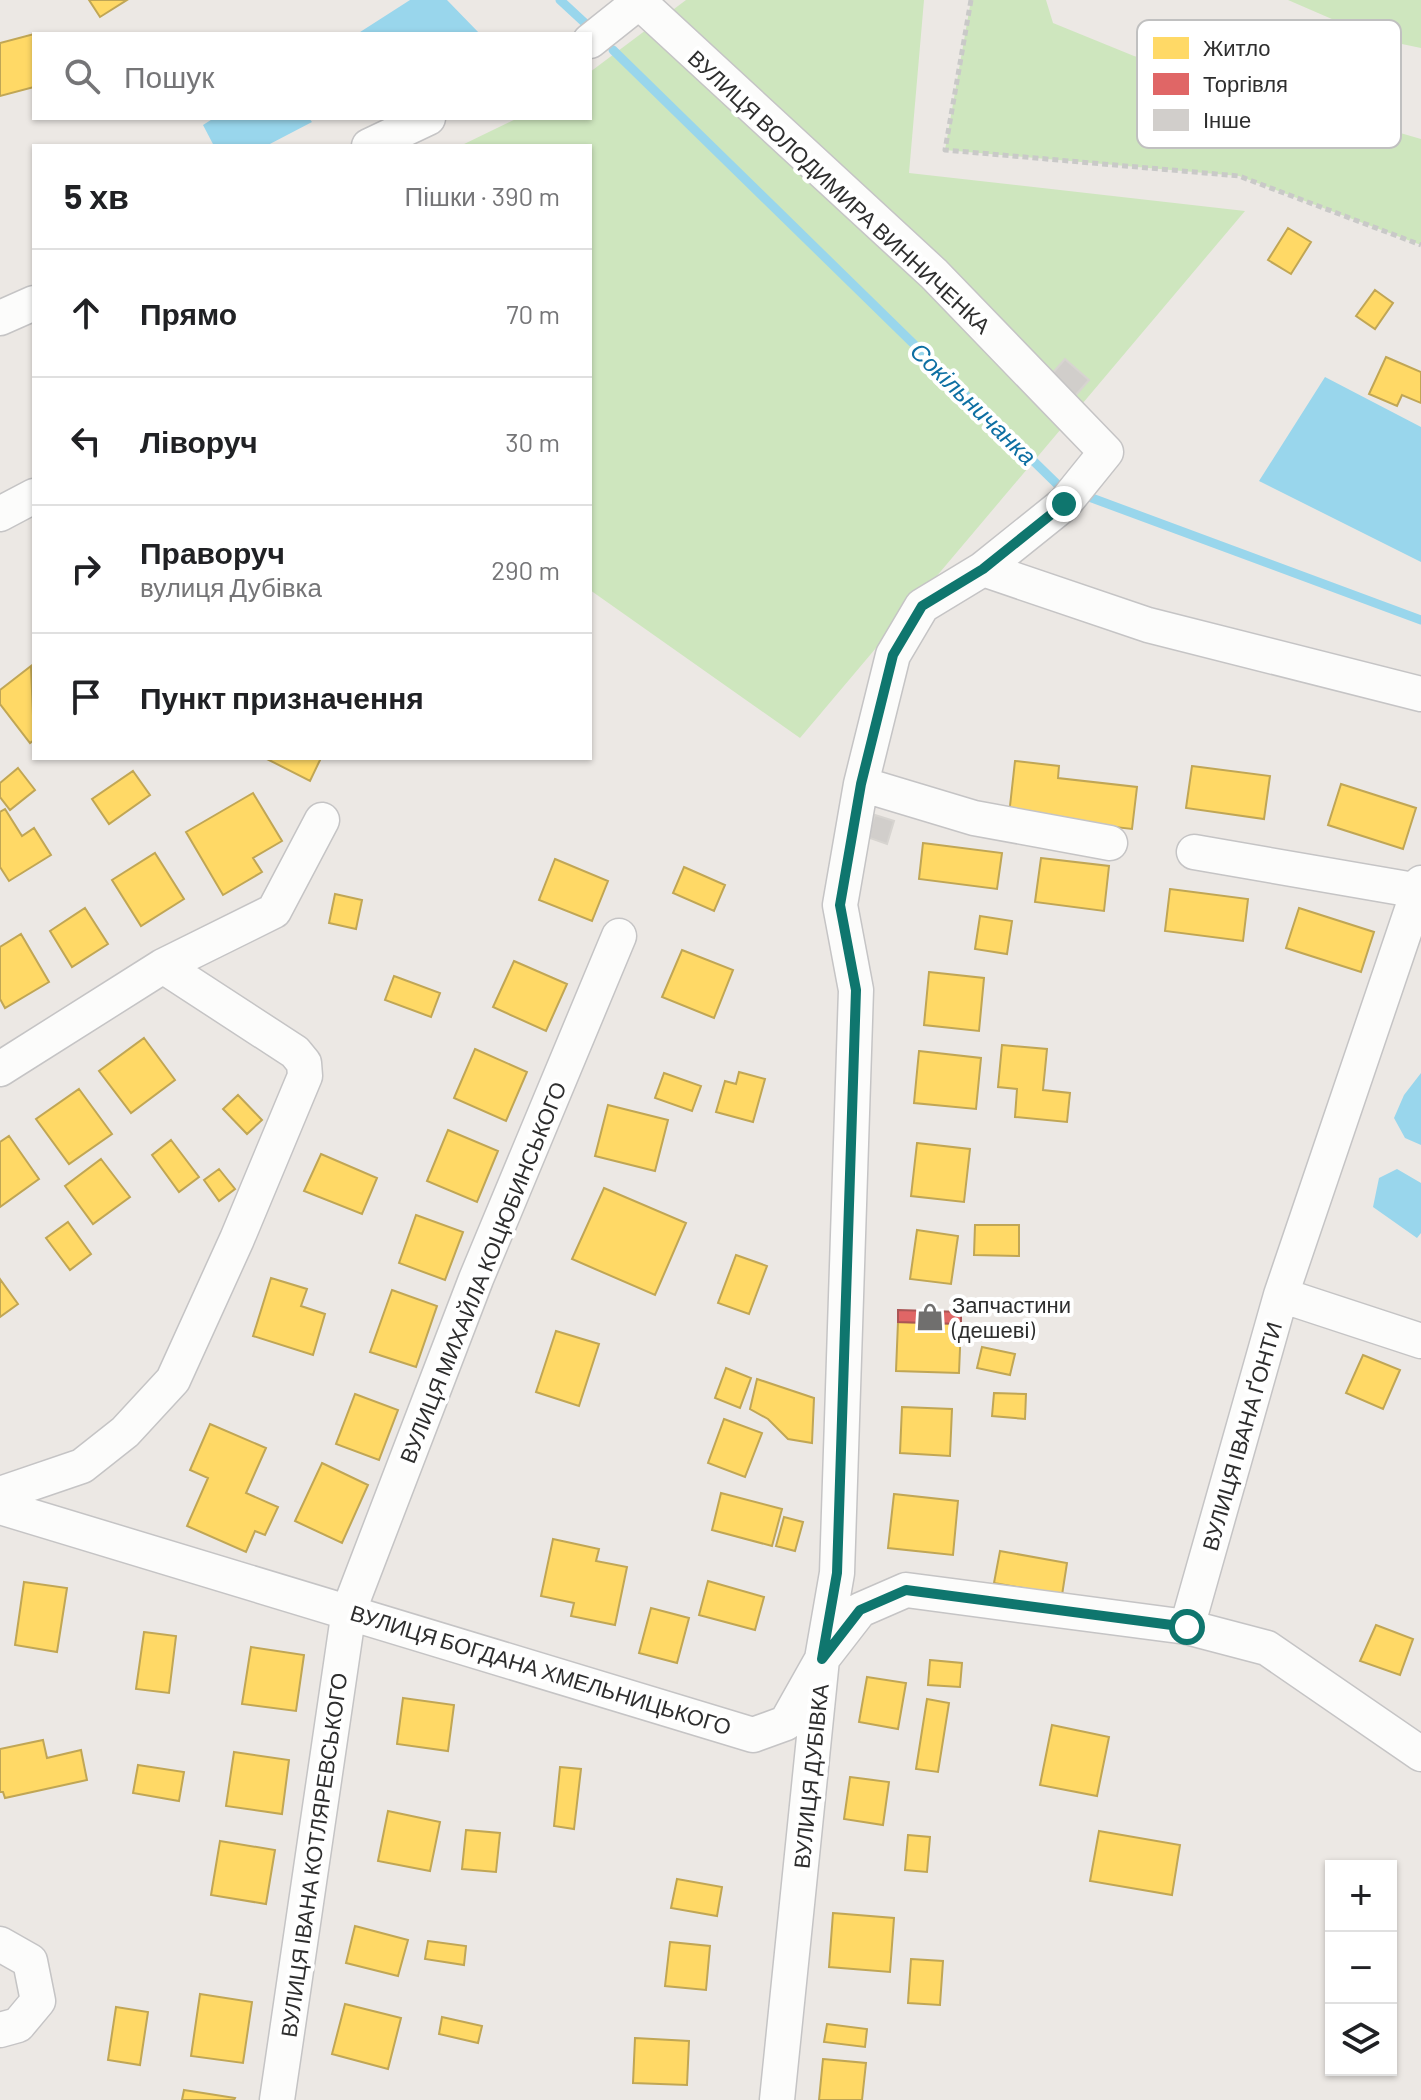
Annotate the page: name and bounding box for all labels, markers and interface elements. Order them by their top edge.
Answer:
legend [1137,20,1401,148]
search box [32,32,592,120]
text: Житло [1203,34,1271,60]
street label: ВУЛИЦЯ ВОЛОДИМИРА ВИННИЧЕНКА [683,44,997,339]
icon: search [60,54,104,98]
text: Пошук [124,58,214,94]
text: Торгівля [1203,70,1288,97]
text: Інше [1203,106,1251,132]
text: 5 хв [64,175,129,216]
text: Пішки · 390 m [405,180,560,211]
icon: ahead [64,291,108,335]
text: Прямо [140,295,237,331]
text: 70 m [506,298,560,329]
water label: Сокільничанка [905,336,1043,470]
icon: left [64,419,108,463]
text: Ліворуч [140,423,258,459]
text: 30 m [505,426,560,457]
route end [1046,486,1082,522]
text: Праворуч [140,534,285,570]
icon: right [64,547,108,591]
text: 290 m [491,554,560,585]
text: вулиця Дубівка [140,571,322,602]
icon: arrive [64,675,108,719]
text: Пункт призначення [140,679,424,715]
street label: ВУЛИЦЯ МИХАЙЛА КОЦЮБИНСЬКОГО [393,1078,572,1467]
place label: Запчастини (дешеві) [951,1291,1071,1343]
shop icon: Запчастини (дешеві) [915,1302,945,1332]
street label: ВУЛИЦЯ ІВАНА ҐОНТИ [1196,1319,1287,1554]
street label: ВУЛИЦЯ БОГДАНА ХМЕЛЬНИЦЬКОГО [347,1599,734,1740]
route start [1169,1609,1205,1645]
street label: ВУЛИЦЯ ІВАНА КОТЛЯРЕВСЬКОГО [275,1671,352,2039]
street label: ВУЛИЦЯ ДУБІВКА [787,1682,834,1870]
map controls [1325,1860,1397,2076]
button: + [1325,1860,1397,1932]
button: − [1325,1932,1397,2004]
button: layers [1325,2004,1397,2076]

